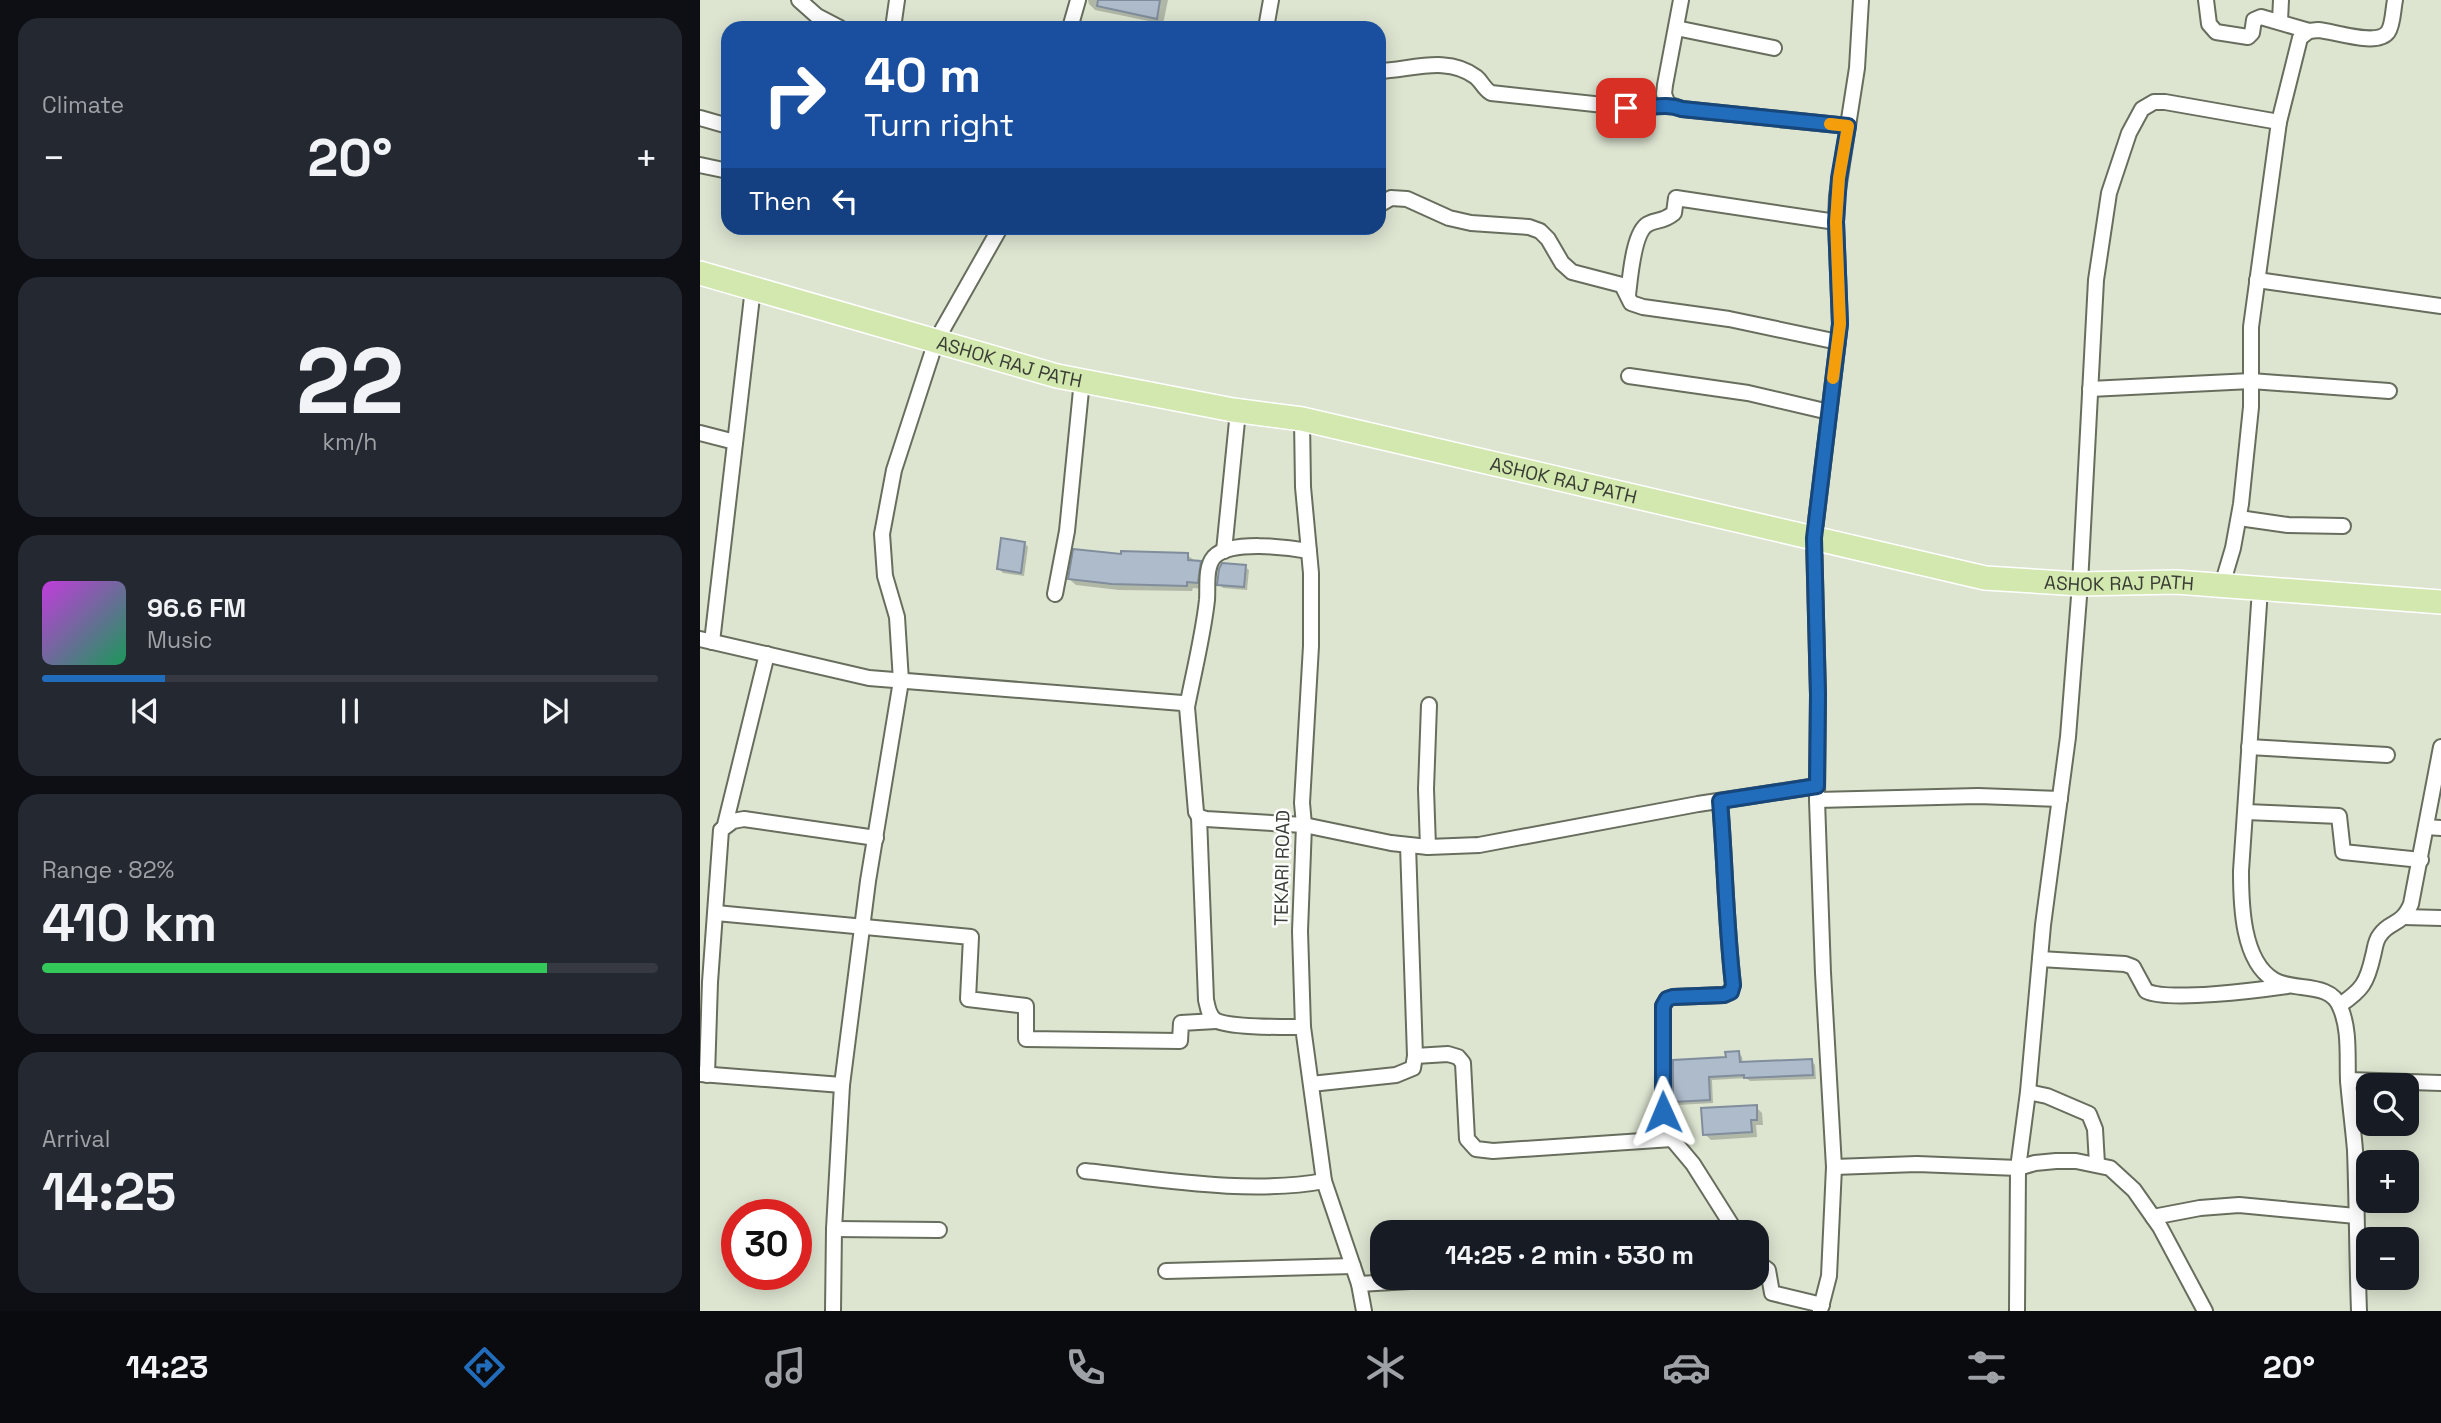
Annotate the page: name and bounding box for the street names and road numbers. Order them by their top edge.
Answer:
street label: ASHOK RAJ PATH [934,329,1084,393]
street label: ASHOK RAJ PATH [1488,451,1639,509]
street label: ASHOK RAJ PATH [2043,569,2195,596]
street label: TEKARI ROAD [1268,810,1296,926]

